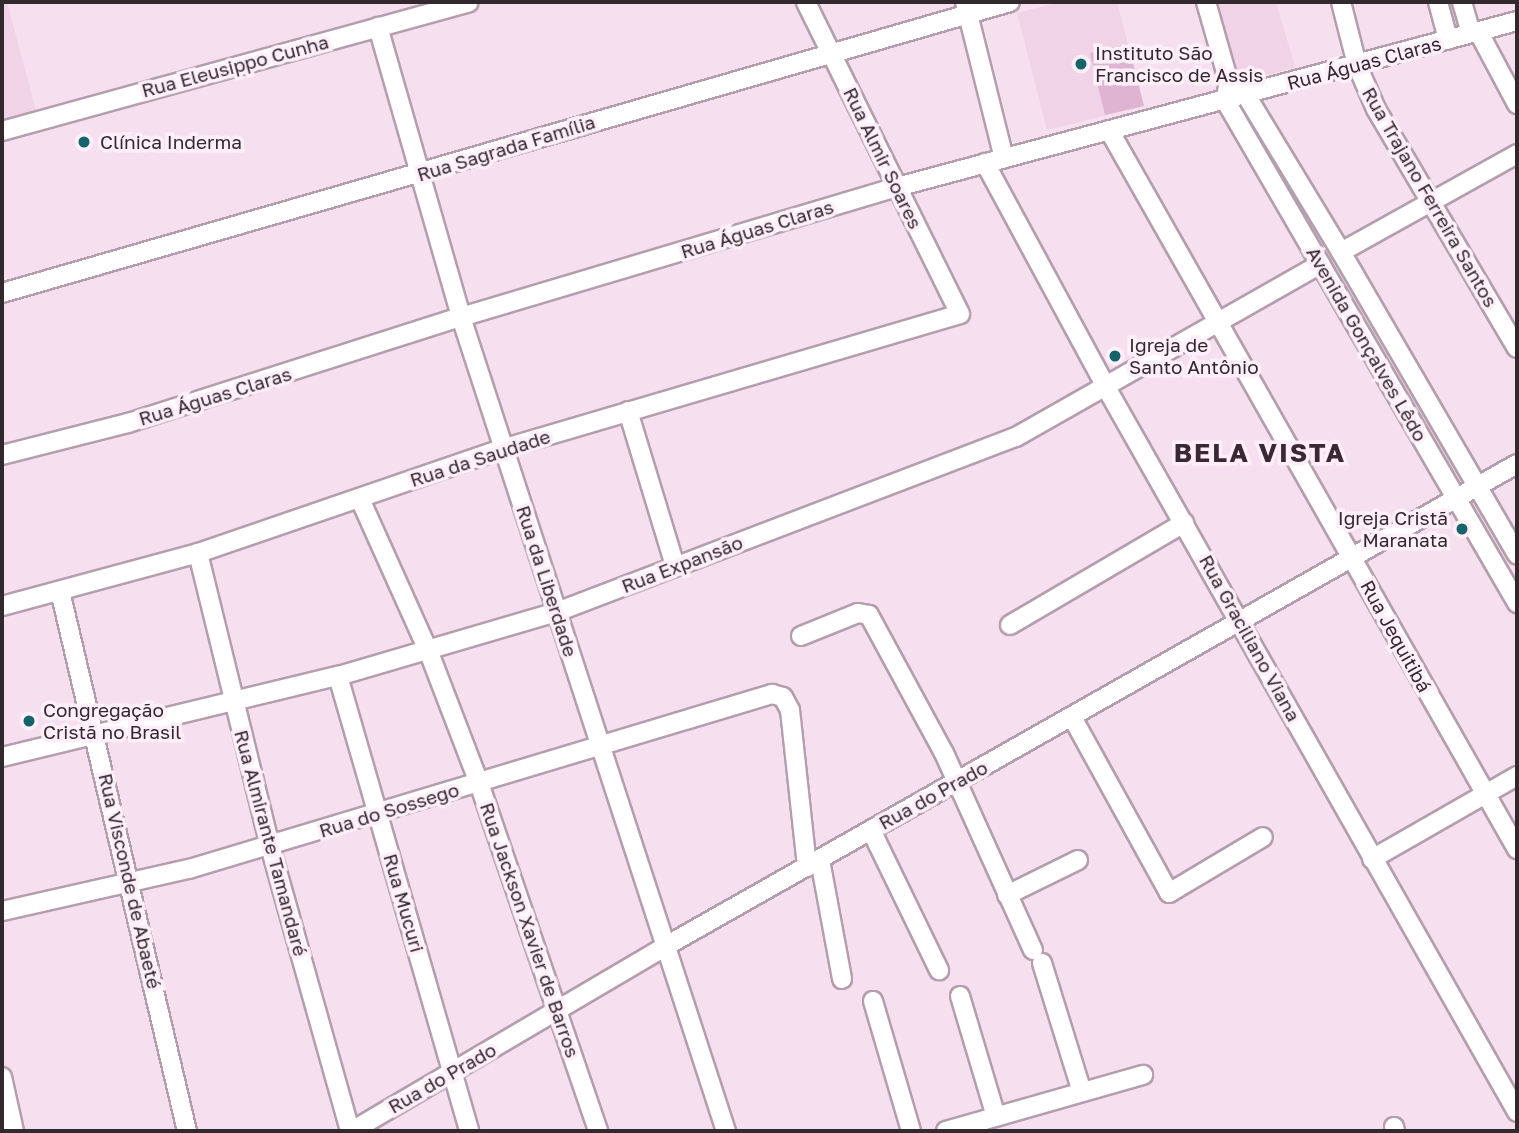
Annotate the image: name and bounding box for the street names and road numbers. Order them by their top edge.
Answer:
street label: Rua Eleusippo Cunha [139,30,331,102]
street label: Rua Águas Claras [1284,31,1444,95]
street label: Rua Trajano Ferreira Santos [1358,83,1502,311]
street label: Rua Almir Soares [839,84,927,232]
street label: Rua Sagrada Família [414,110,598,186]
street label: Rua Águas Claras [678,195,836,263]
street label: Avenida Gonçalves Lêdo [1302,243,1432,445]
street label: Rua Águas Claras [136,362,294,430]
street label: Rua da Saudade [407,425,553,491]
street label: Rua da Liberdade [512,503,582,659]
street label: Rua Expansão [618,530,746,598]
street label: Rua Graciliano Viana [1195,551,1305,725]
street label: Rua Jequitibá [1356,576,1436,696]
street label: Rua Almirante Tamandaré [230,727,312,959]
street label: Rua do Prado [875,756,991,834]
street label: Rua Visconde de Abaeté [94,771,166,991]
street label: Rua do Sossego [316,778,462,842]
street label: Rua Jackson Xavier de Barros [476,799,584,1061]
street label: Rua Mucuri [379,851,429,955]
street label: Rua do Prado [384,1038,500,1118]

